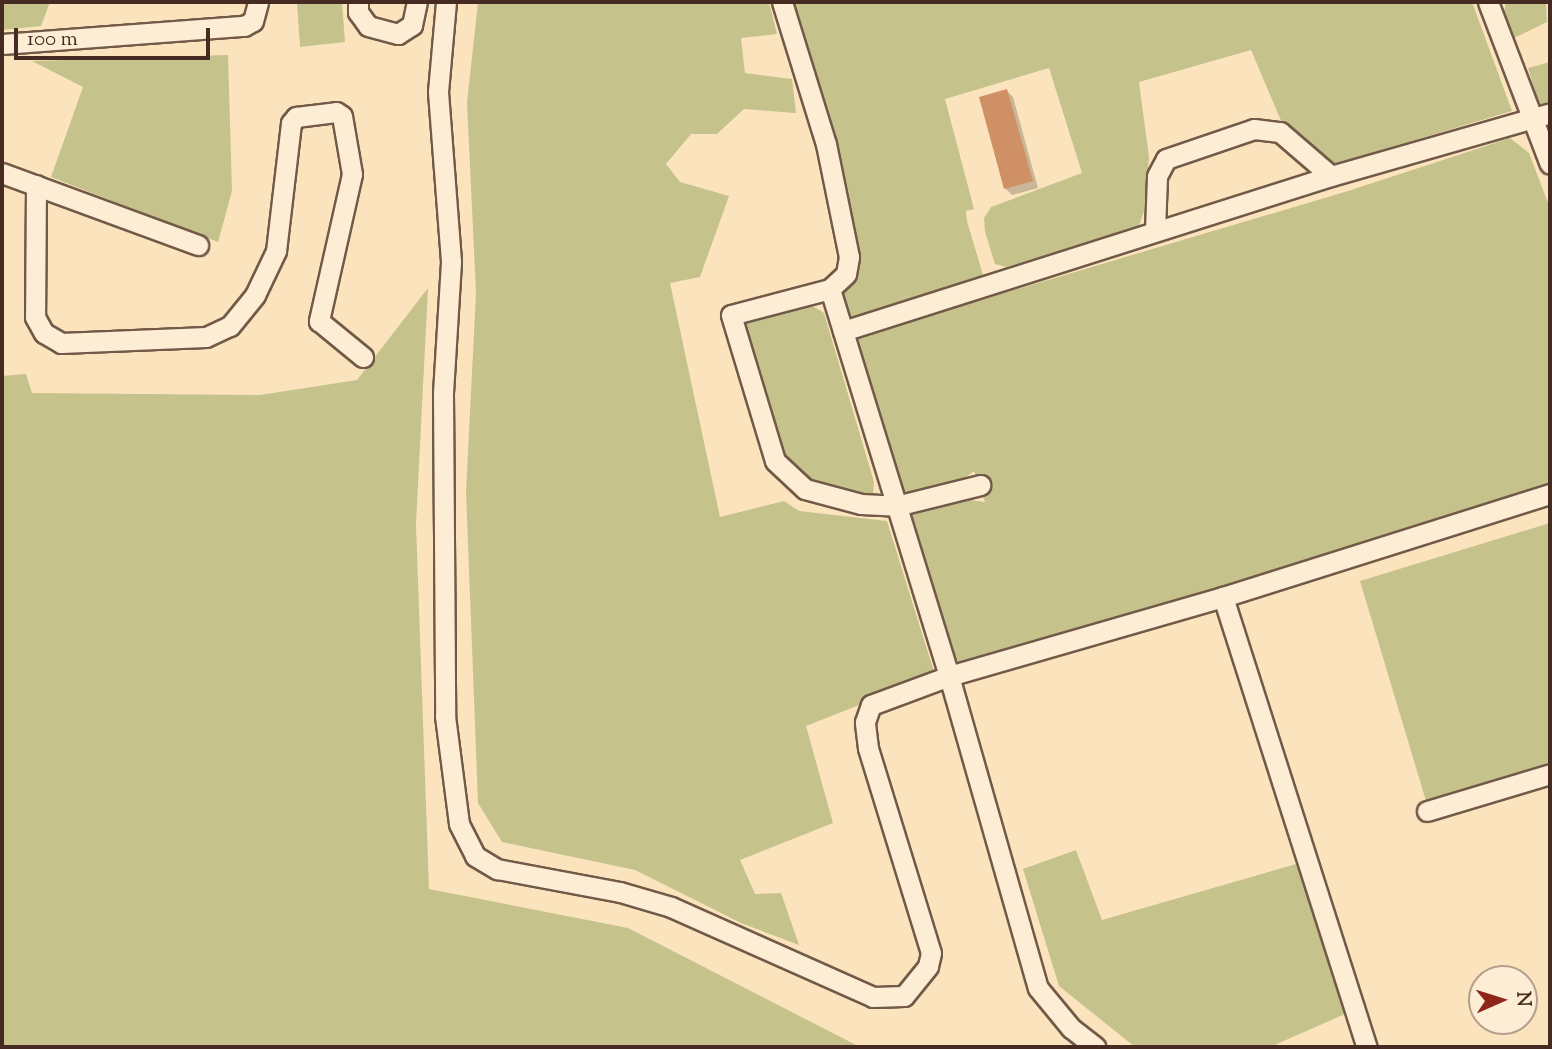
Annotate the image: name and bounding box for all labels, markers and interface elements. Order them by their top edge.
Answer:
scale bar [18,14,214,58]
text: 100 m [27,25,78,55]
north arrow [1468,965,1538,1035]
text: N [1509,991,1536,1007]

